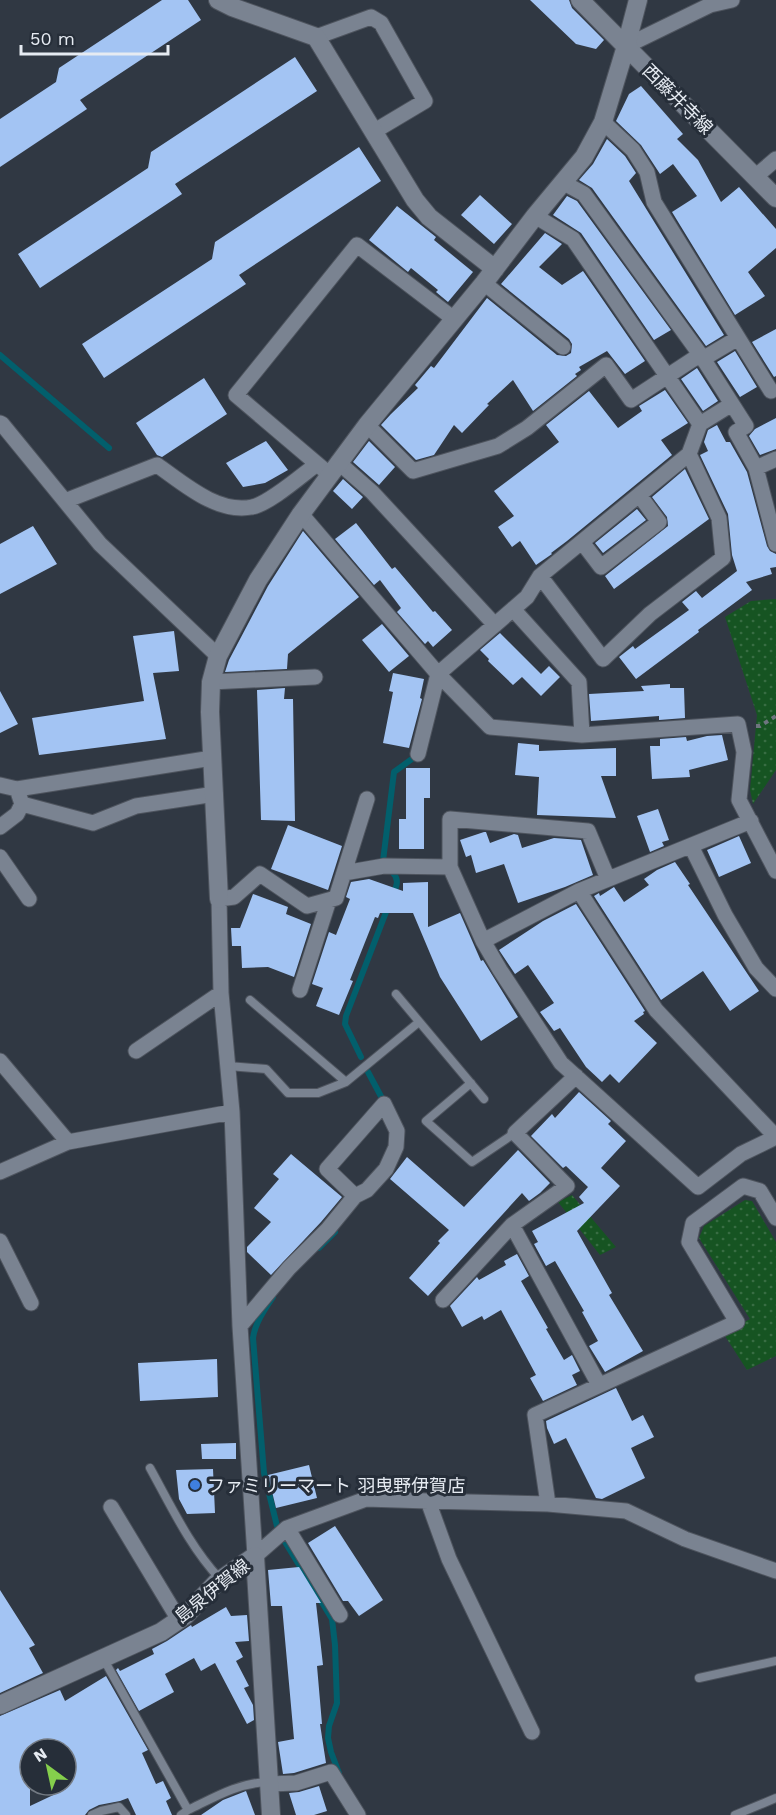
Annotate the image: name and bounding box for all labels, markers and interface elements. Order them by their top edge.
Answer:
scale bar [21,18,168,56]
text: 50 m [30,28,75,49]
street label: 西藤井寺線 [639,60,717,138]
place label: ファミリーマート 羽曳野伊賀店 [207,1475,465,1496]
marker: ファミリーマート 羽曳野伊賀店 [188,1478,202,1492]
street label: 島泉伊賀線 [170,1555,254,1627]
north arrow [18,1737,78,1797]
text: N [30,1744,50,1766]

